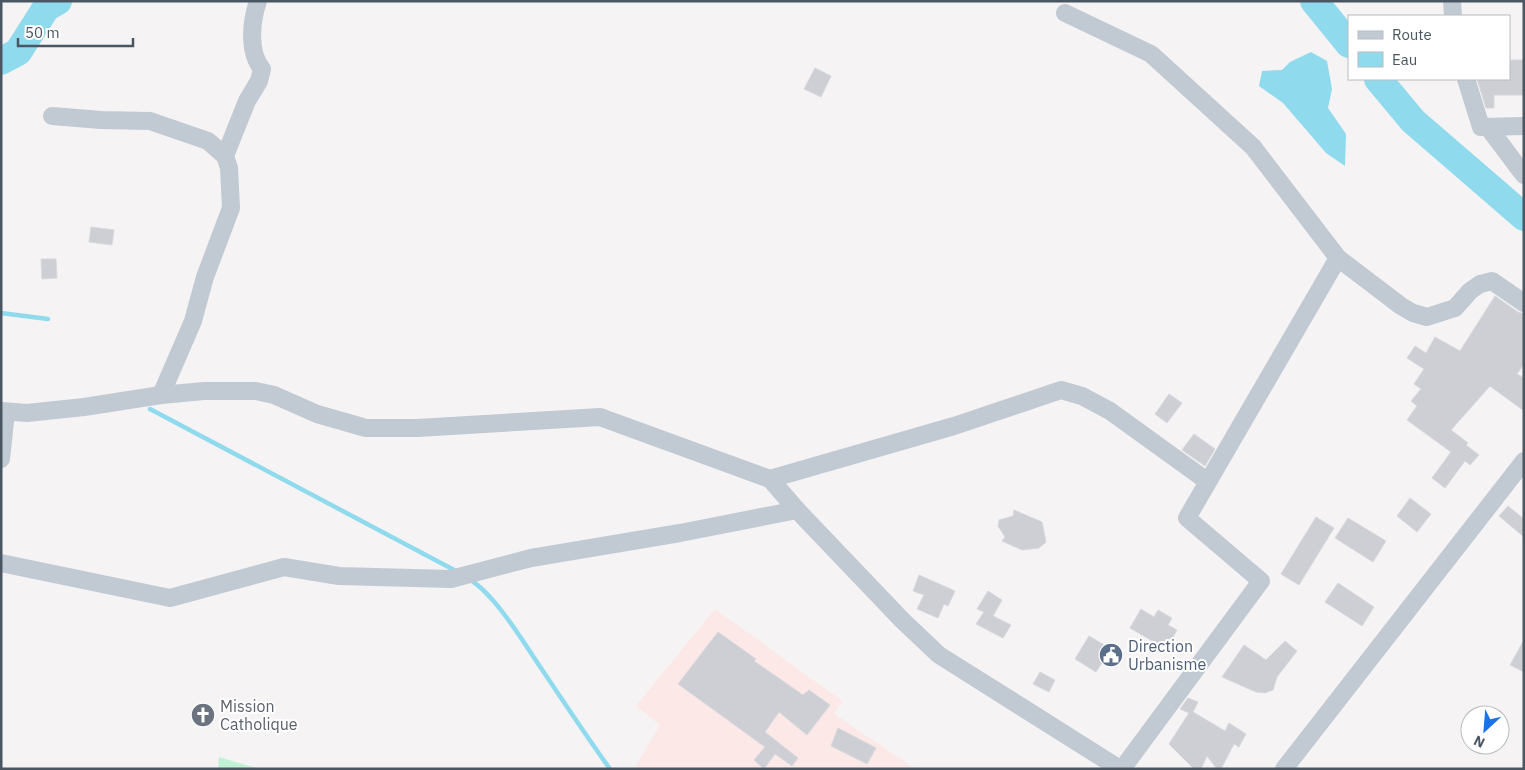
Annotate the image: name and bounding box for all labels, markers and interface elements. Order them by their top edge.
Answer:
scale bar [18,15,132,47]
legend [1348,15,1510,80]
text: 50 m [25,23,60,42]
text: Route [1392,25,1432,44]
text: Eau [1392,50,1417,69]
place label: Direction Urbanisme [1128,636,1206,674]
public building icon: Direction Urbanisme [1098,642,1124,668]
place label: Mission Catholique [220,696,298,734]
church icon: Mission Catholique [190,702,216,728]
north arrow [1460,705,1510,755]
text: N [1471,731,1488,752]

